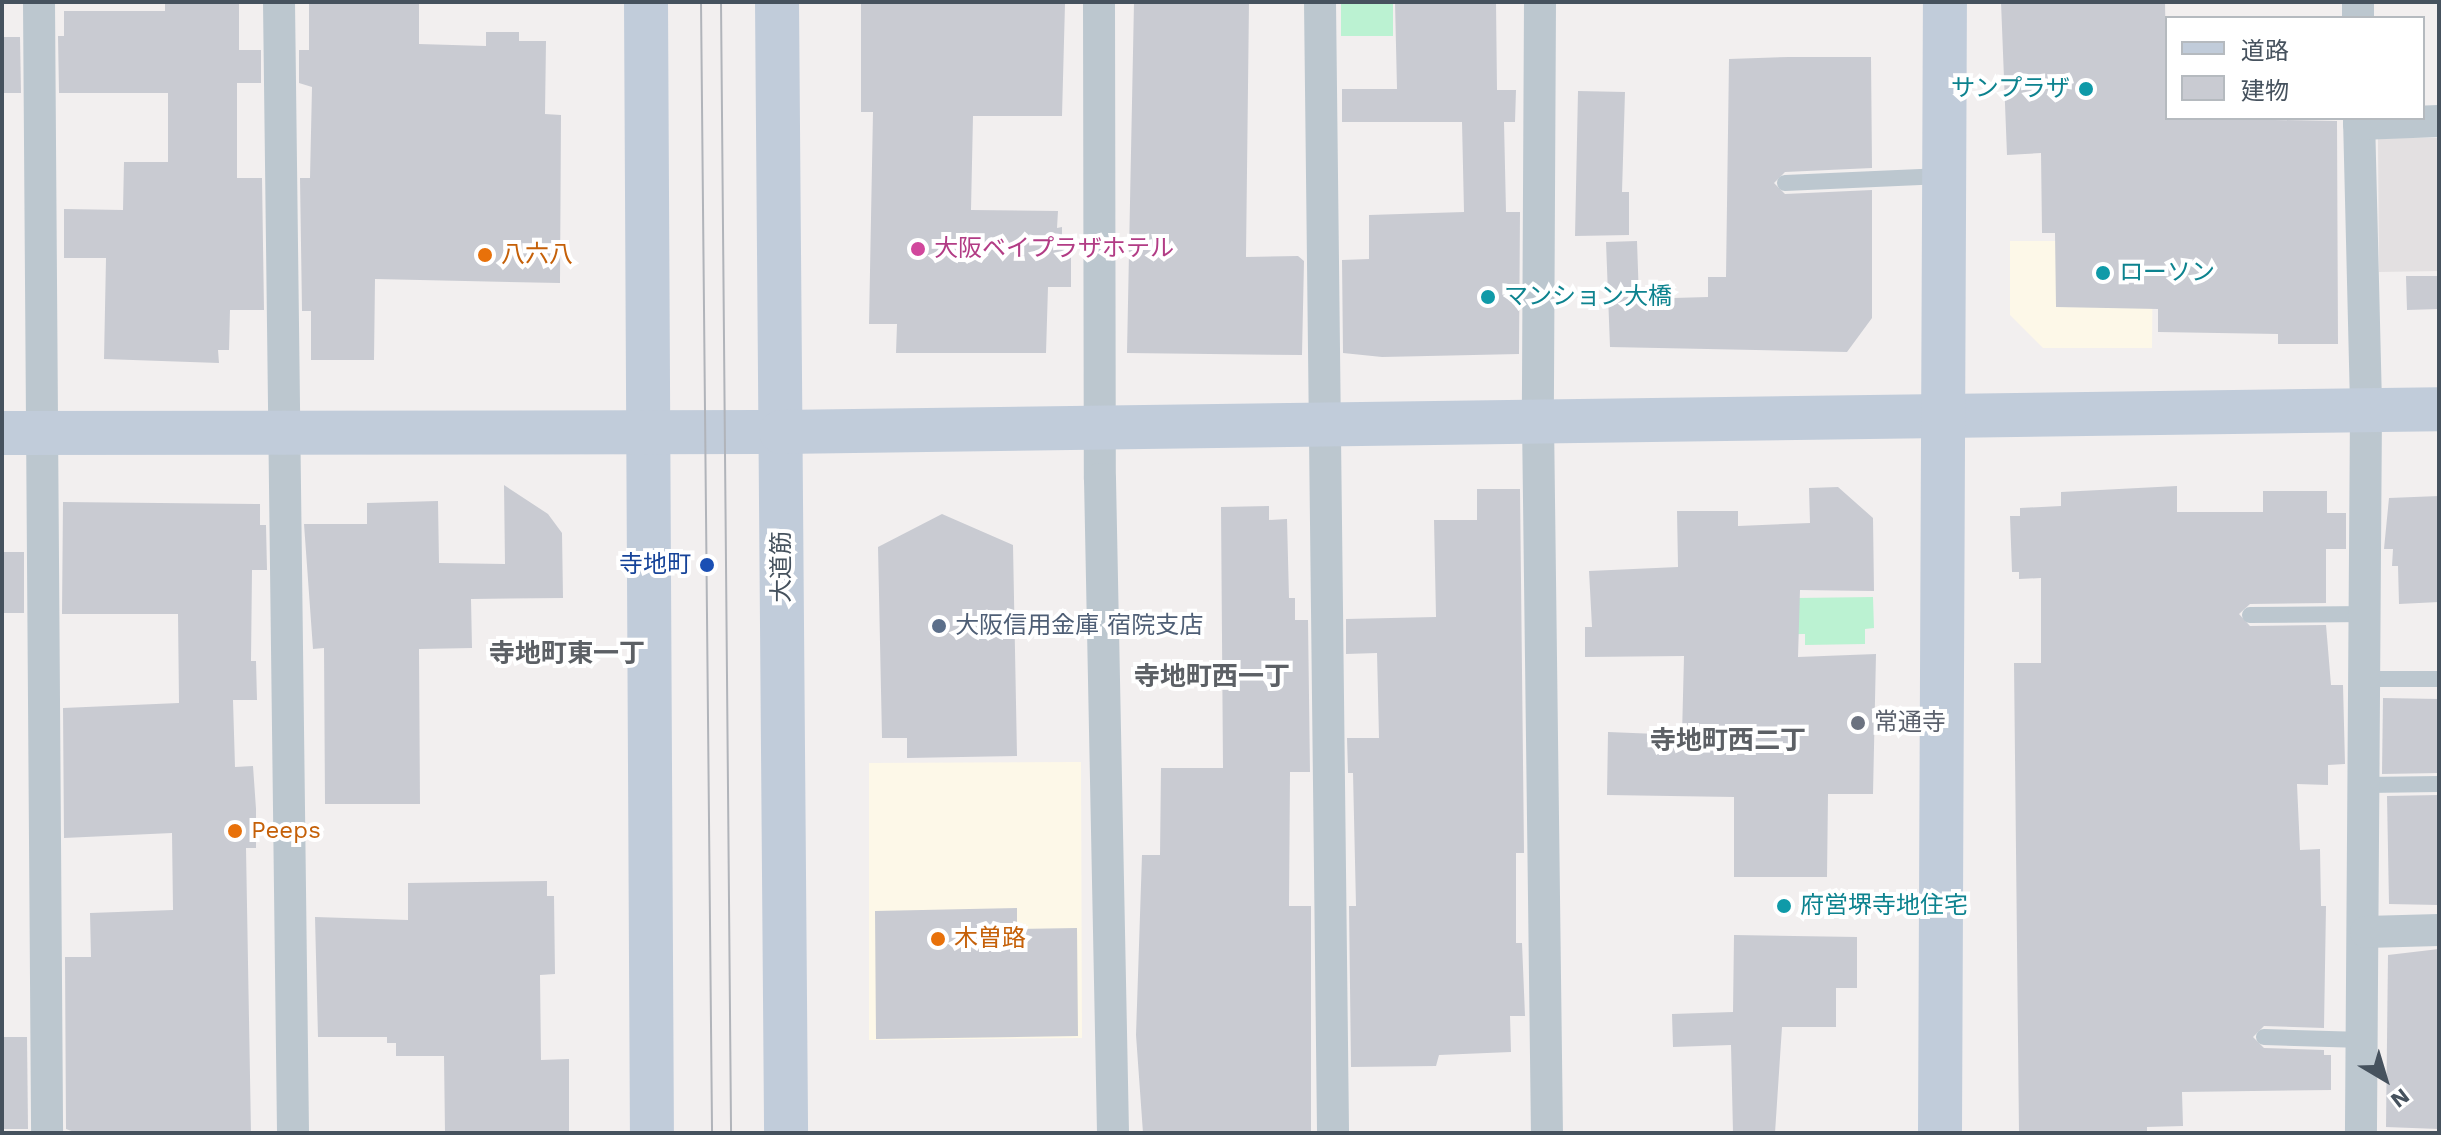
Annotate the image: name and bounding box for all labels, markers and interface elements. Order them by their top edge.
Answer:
legend [2165,16,2425,120]
text: 道路 [2241,37,2289,65]
place label: サンプラザ [1950,75,2070,103]
text: 建物 [2241,77,2289,105]
marker: サンプラザ [2077,80,2095,98]
place label: 大阪ベイプラザホテル [934,235,1174,263]
marker: 大阪ベイプラザホテル [909,240,927,258]
place label: 八六八 [501,241,573,269]
marker: 八六八 [476,246,494,264]
place label: ローソン [2119,259,2215,287]
marker: ローソン [2094,264,2112,282]
place label: マンション大橋 [1504,283,1672,311]
marker: マンション大橋 [1479,288,1497,306]
street label: 大道筋 [768,531,796,603]
place label: 寺地町 [619,551,691,579]
marker: 寺地町 [698,556,716,574]
place label: 大阪信用金庫 宿院支店 [955,612,1203,640]
marker: 大阪信用金庫 宿院支店 [930,617,948,635]
district label: 寺地町東一丁 [489,638,645,670]
district label: 寺地町西一丁 [1134,661,1290,693]
place label: 常通寺 [1874,709,1946,737]
marker: 常通寺 [1849,714,1867,732]
district label: 寺地町西二丁 [1650,725,1806,757]
place label: Peeps [251,817,321,845]
marker: Peeps [226,822,244,840]
place label: 府営堺寺地住宅 [1800,892,1968,920]
marker: 府営堺寺地住宅 [1775,897,1793,915]
place label: 木曽路 [954,925,1026,953]
marker: 木曽路 [929,930,947,948]
north arrow [2345,1039,2425,1119]
text: N [2386,1083,2414,1113]

